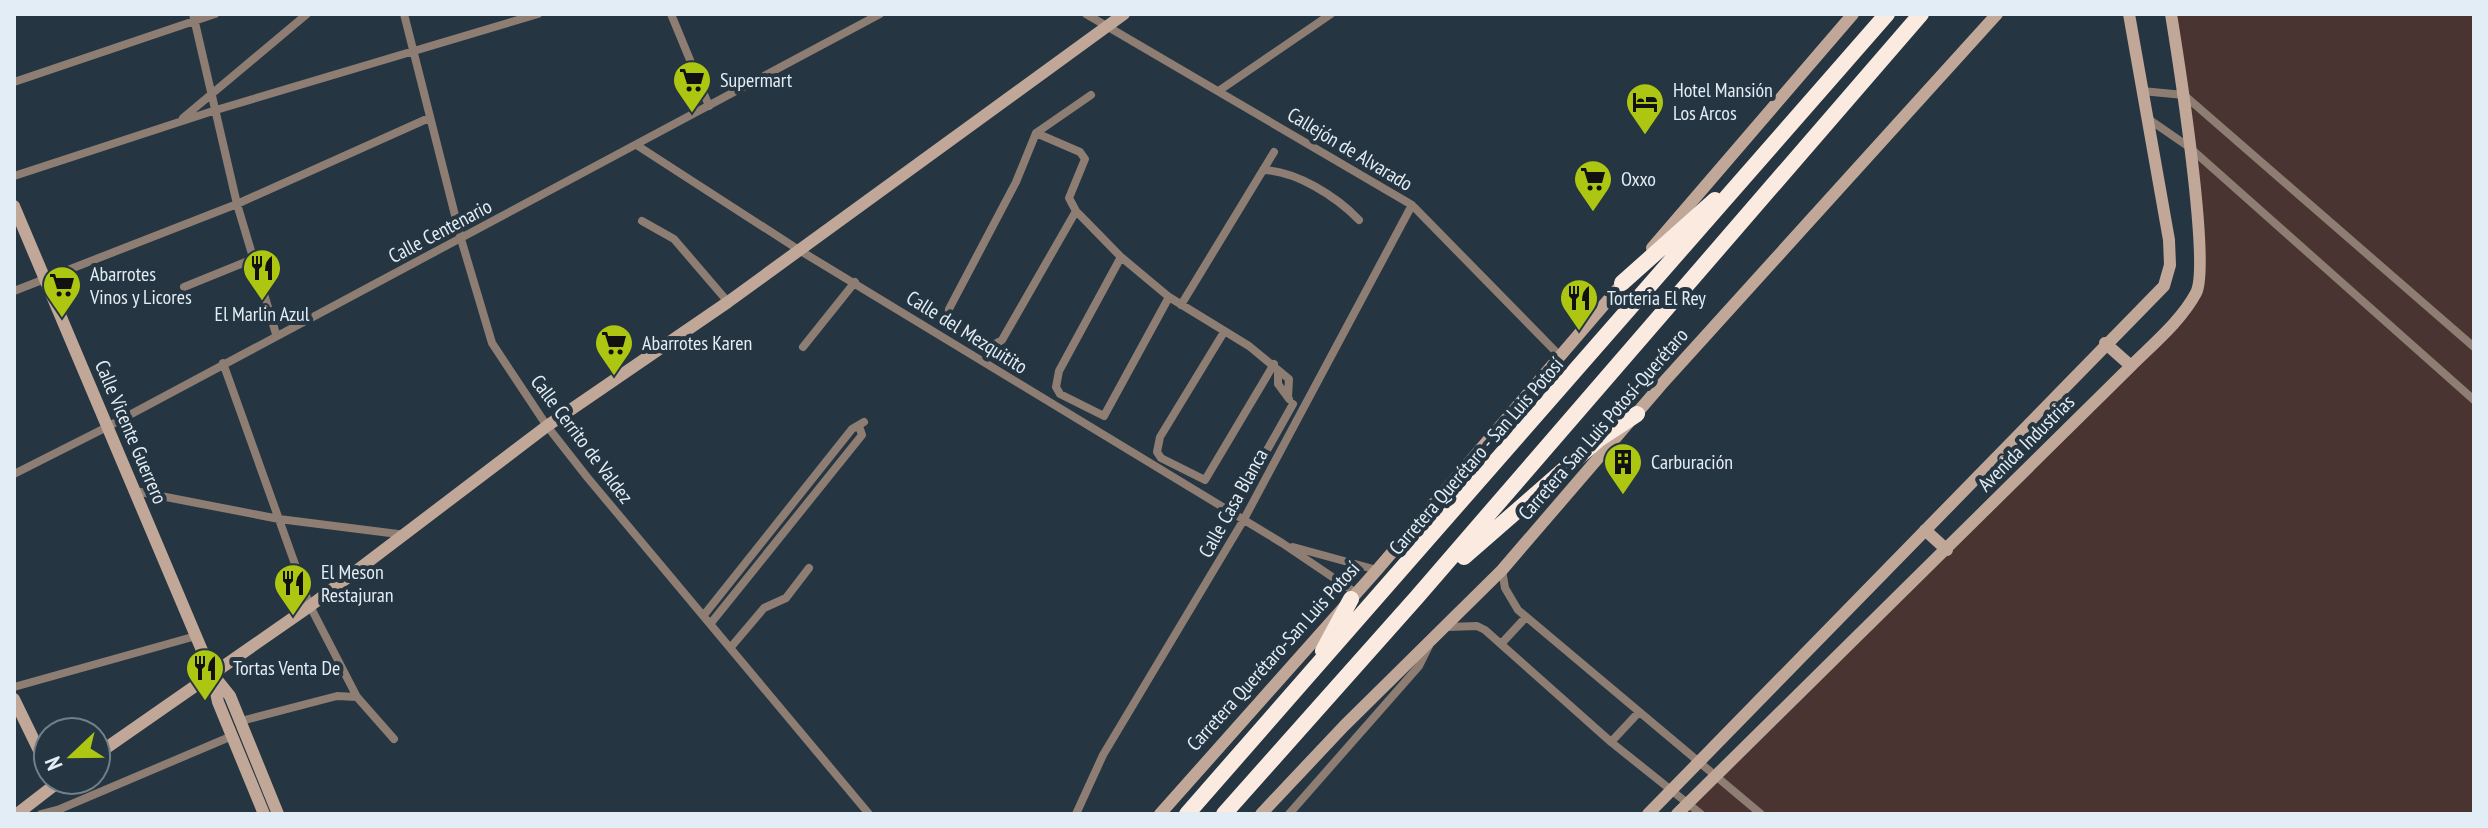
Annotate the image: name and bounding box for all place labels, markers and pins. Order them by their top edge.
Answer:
supermarket icon: Supermart [671,59,713,114]
place label: Supermart [720,67,793,93]
place label: Hotel Mansión Los Arcos [1673,77,1773,126]
hotel icon: Hotel Mansión Los Arcos [1624,81,1666,136]
supermarket icon: Oxxo [1572,158,1614,213]
place label: Oxxo [1621,166,1656,192]
restaurant icon: El Marlin Azul [241,247,283,302]
place label: Abarrotes Vinos y Licores [89,261,192,310]
supermarket icon: Abarrotes Vinos y Licores [41,264,83,319]
restaurant icon: Torteria El Rey [1558,277,1600,332]
place label: Torteria El Rey [1607,285,1706,311]
place label: El Marlin Azul [215,301,310,327]
supermarket icon: Abarrotes Karen [593,322,635,377]
place label: Abarrotes Karen [642,330,752,356]
building icon: Carburación [1602,441,1644,496]
place label: Carburación [1651,449,1733,475]
place label: El Meson Restajuran [321,559,394,608]
restaurant icon: El Meson Restajuran [272,562,314,617]
restaurant icon: Tortas Venta De [184,647,226,702]
place label: Tortas Venta De [233,655,340,681]

